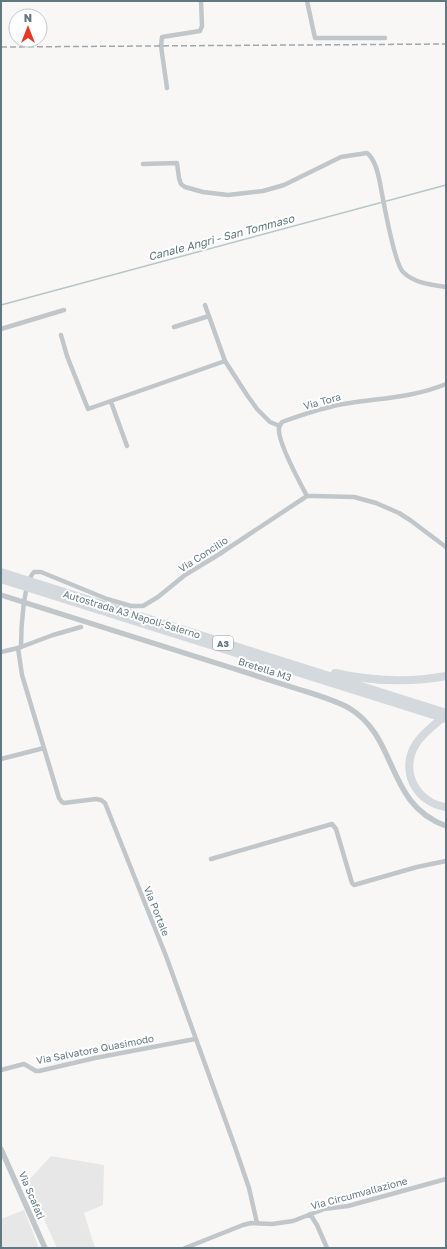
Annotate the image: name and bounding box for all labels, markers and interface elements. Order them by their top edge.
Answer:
north arrow [8,8,48,48]
text: N [24,11,32,24]
water label: Canale Angri - San Tommaso [147,211,297,264]
street label: Via Tora [302,390,342,412]
street label: Via Concilio [176,534,230,574]
street label: Autostrada A3 Napoli-Salerno [62,587,202,641]
road number: A3 [213,636,233,650]
street label: Bretella M3 [237,655,293,683]
street label: Via Portale [142,884,172,938]
street label: Via Salvatore Quasimodo [35,1032,155,1066]
street label: Via Scafati [17,1169,47,1221]
street label: Via Circumvallazione [309,1174,409,1212]

